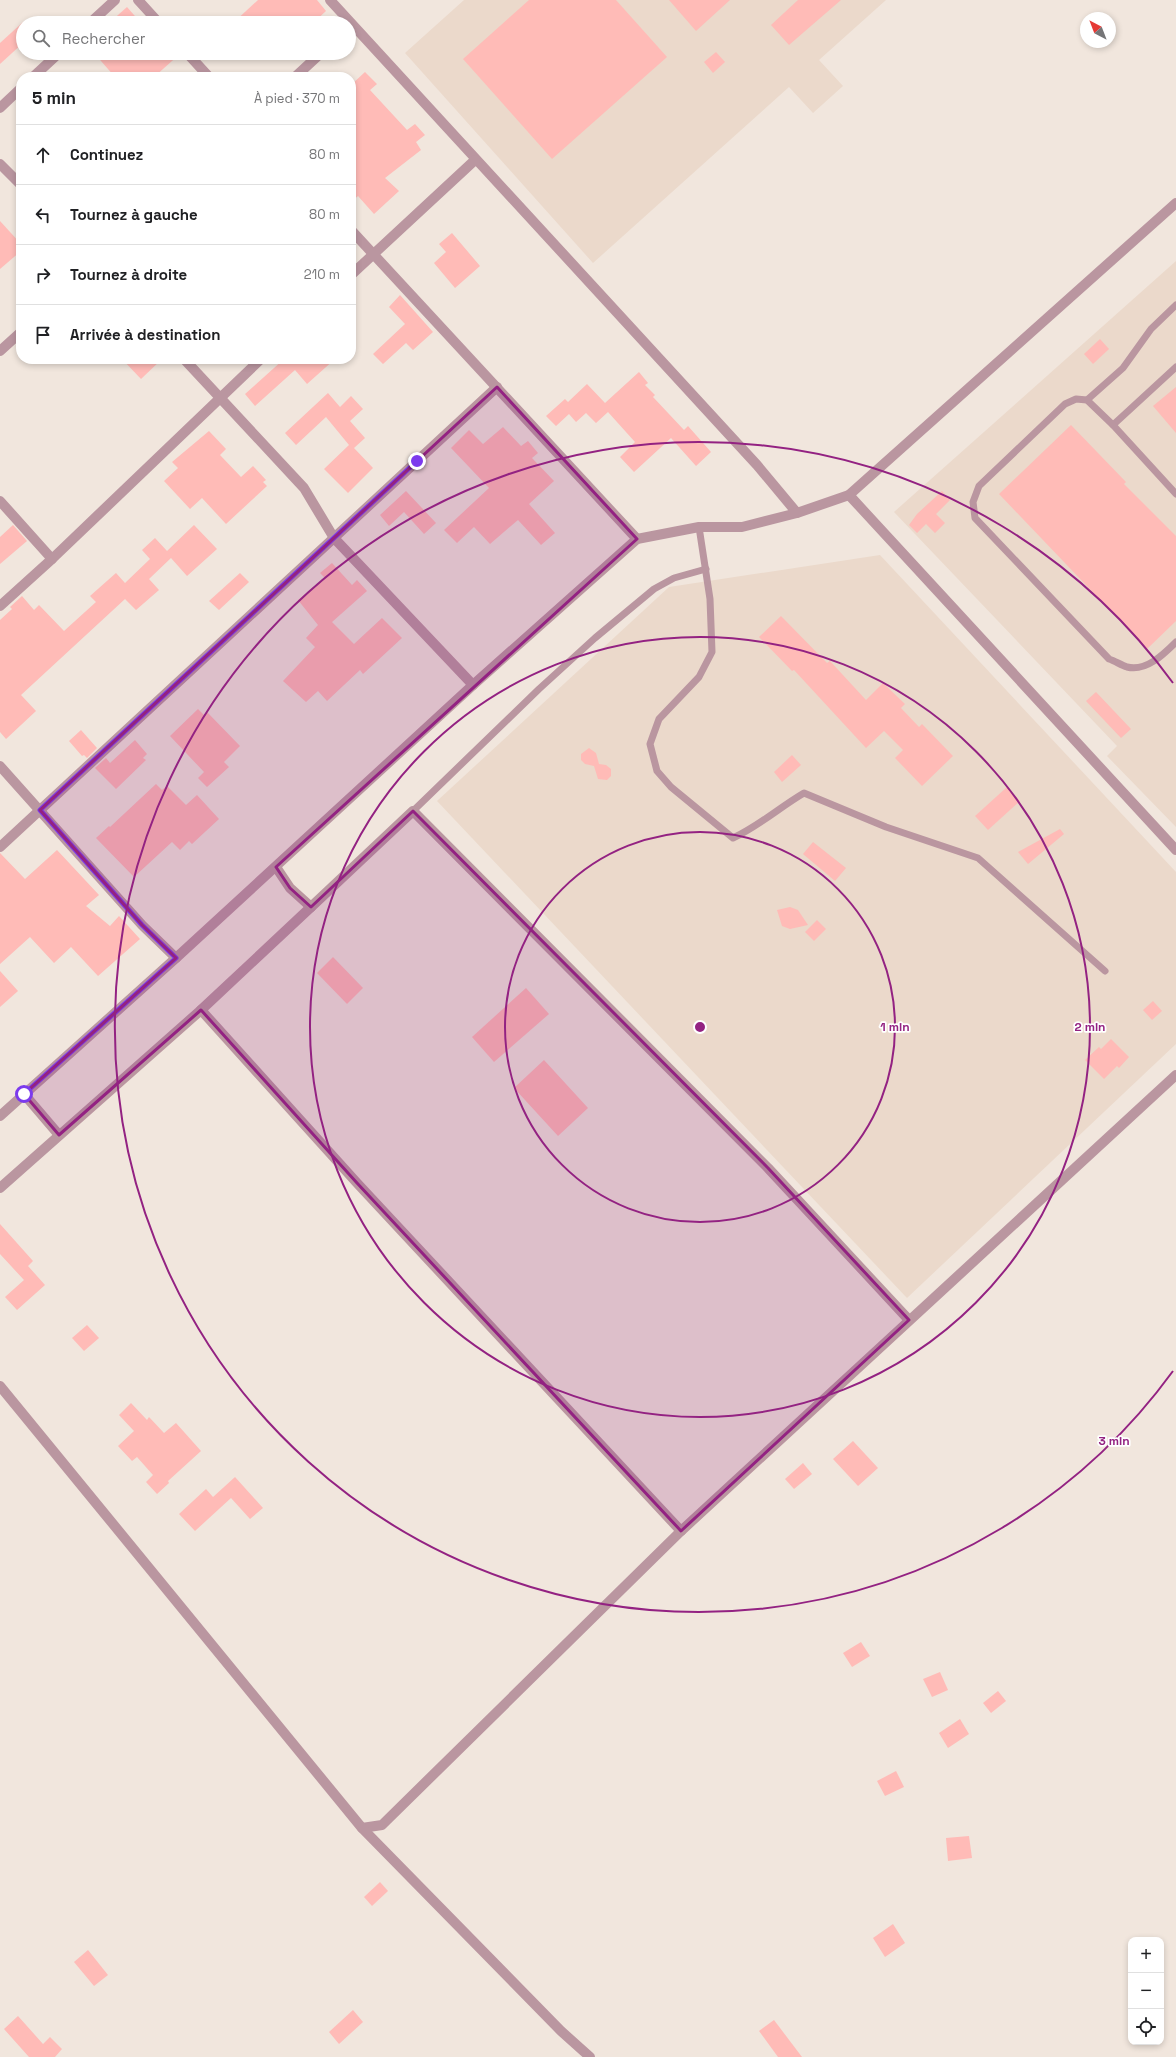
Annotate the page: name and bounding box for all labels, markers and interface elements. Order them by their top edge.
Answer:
north arrow [1080,12,1116,48]
search box [16,16,356,60]
icon: search [30,27,52,49]
text: Rechercher [62,29,145,48]
text: 5 min [32,87,76,109]
text: À pied · 370 m [254,90,340,107]
icon: ahead [32,144,54,166]
text: Continuez [70,145,143,164]
text: 80 m [309,146,340,163]
icon: left [32,204,54,226]
text: Tournez à gauche [70,205,198,224]
text: 80 m [309,206,340,223]
icon: right [32,264,54,286]
text: Tournez à droite [70,265,187,284]
text: 210 m [304,266,340,283]
icon: arrive [32,324,54,346]
text: Arrivée à destination [70,325,220,344]
route end [408,452,426,470]
text: 1 min [880,1019,910,1035]
text: 2 min [1074,1019,1106,1035]
centre of rings [693,1020,707,1034]
route start [15,1085,33,1103]
text: 3 min [1098,1433,1130,1449]
map controls [1128,1937,1164,2045]
button: + [1128,1937,1164,1973]
button: − [1128,1973,1164,2009]
button: locate [1128,2009,1164,2045]

